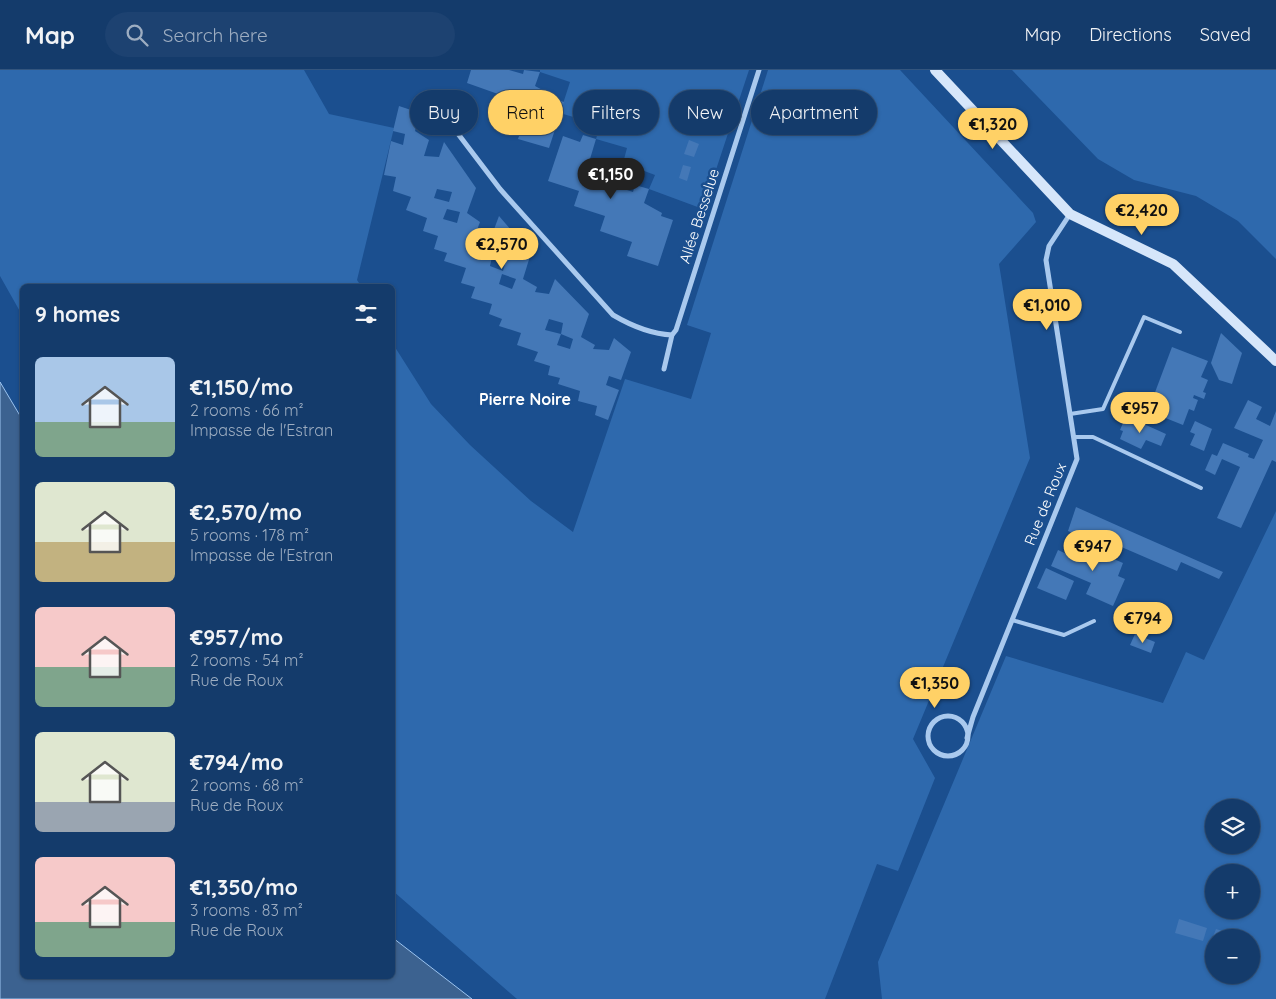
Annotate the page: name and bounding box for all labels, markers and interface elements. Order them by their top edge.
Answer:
search box [105,12,455,57]
text: Map [25,20,75,50]
icon: search [123,21,151,49]
text: Search here [163,23,268,47]
text: Map [1024,23,1061,46]
text: Directions [1089,23,1172,46]
text: Saved [1200,23,1251,46]
chip: Buy [410,90,478,135]
chip: Rent [488,90,563,135]
chip: Filters [573,90,659,135]
chip: New [669,90,741,135]
chip: Apartment [751,90,877,135]
pin: €1,320 [952,108,1034,150]
text: €1,320 [969,114,1017,134]
pin: €1,150 [570,158,652,200]
text: €1,150 [589,164,633,184]
street label: Allée Besselue [675,166,723,266]
pin: €2,420 [1101,194,1183,236]
text: €2,420 [1116,200,1168,220]
pin: €2,570 [461,228,543,270]
text: €2,570 [476,234,528,254]
pin: €1,010 [1006,288,1088,331]
text: €1,010 [1024,295,1070,315]
icon: filters [352,300,380,328]
text: 9 homes [35,301,120,327]
text: €1,150/mo [190,374,293,400]
icon: home [75,377,135,437]
district label: Pierre Noire [479,389,571,409]
pin: €957 [1110,392,1170,434]
text: €957 [1121,398,1159,418]
text: 2 rooms · 66 m² [190,400,304,420]
text: Impasse de l'Estran [190,420,333,440]
street label: Rue de Roux [1020,460,1070,548]
text: €2,570/mo [190,499,302,525]
icon: home [75,502,135,562]
text: 5 rooms · 178 m² [190,525,309,545]
pin: €947 [1063,530,1123,572]
text: €947 [1075,536,1111,556]
text: Impasse de l'Estran [190,545,333,565]
pin: €794 [1113,602,1173,644]
text: €794 [1124,608,1162,628]
text: €957/mo [190,624,283,650]
icon: home [75,627,135,687]
text: 2 rooms · 54 m² [190,650,304,670]
pin: €1,350 [894,666,976,709]
text: Rue de Roux [190,670,283,690]
text: €1,350 [911,673,959,693]
text: €794/mo [190,749,283,775]
icon: home [75,752,135,812]
text: 2 rooms · 68 m² [190,775,304,795]
text: Rue de Roux [190,795,283,815]
map controls [1205,799,1260,984]
button: layers [1205,799,1260,854]
button: + [1205,864,1260,919]
text: €1,350/mo [190,874,298,900]
icon: home [75,877,135,937]
text: 3 rooms · 83 m² [190,900,303,920]
text: Rue de Roux [190,920,283,940]
button: − [1205,929,1260,984]

